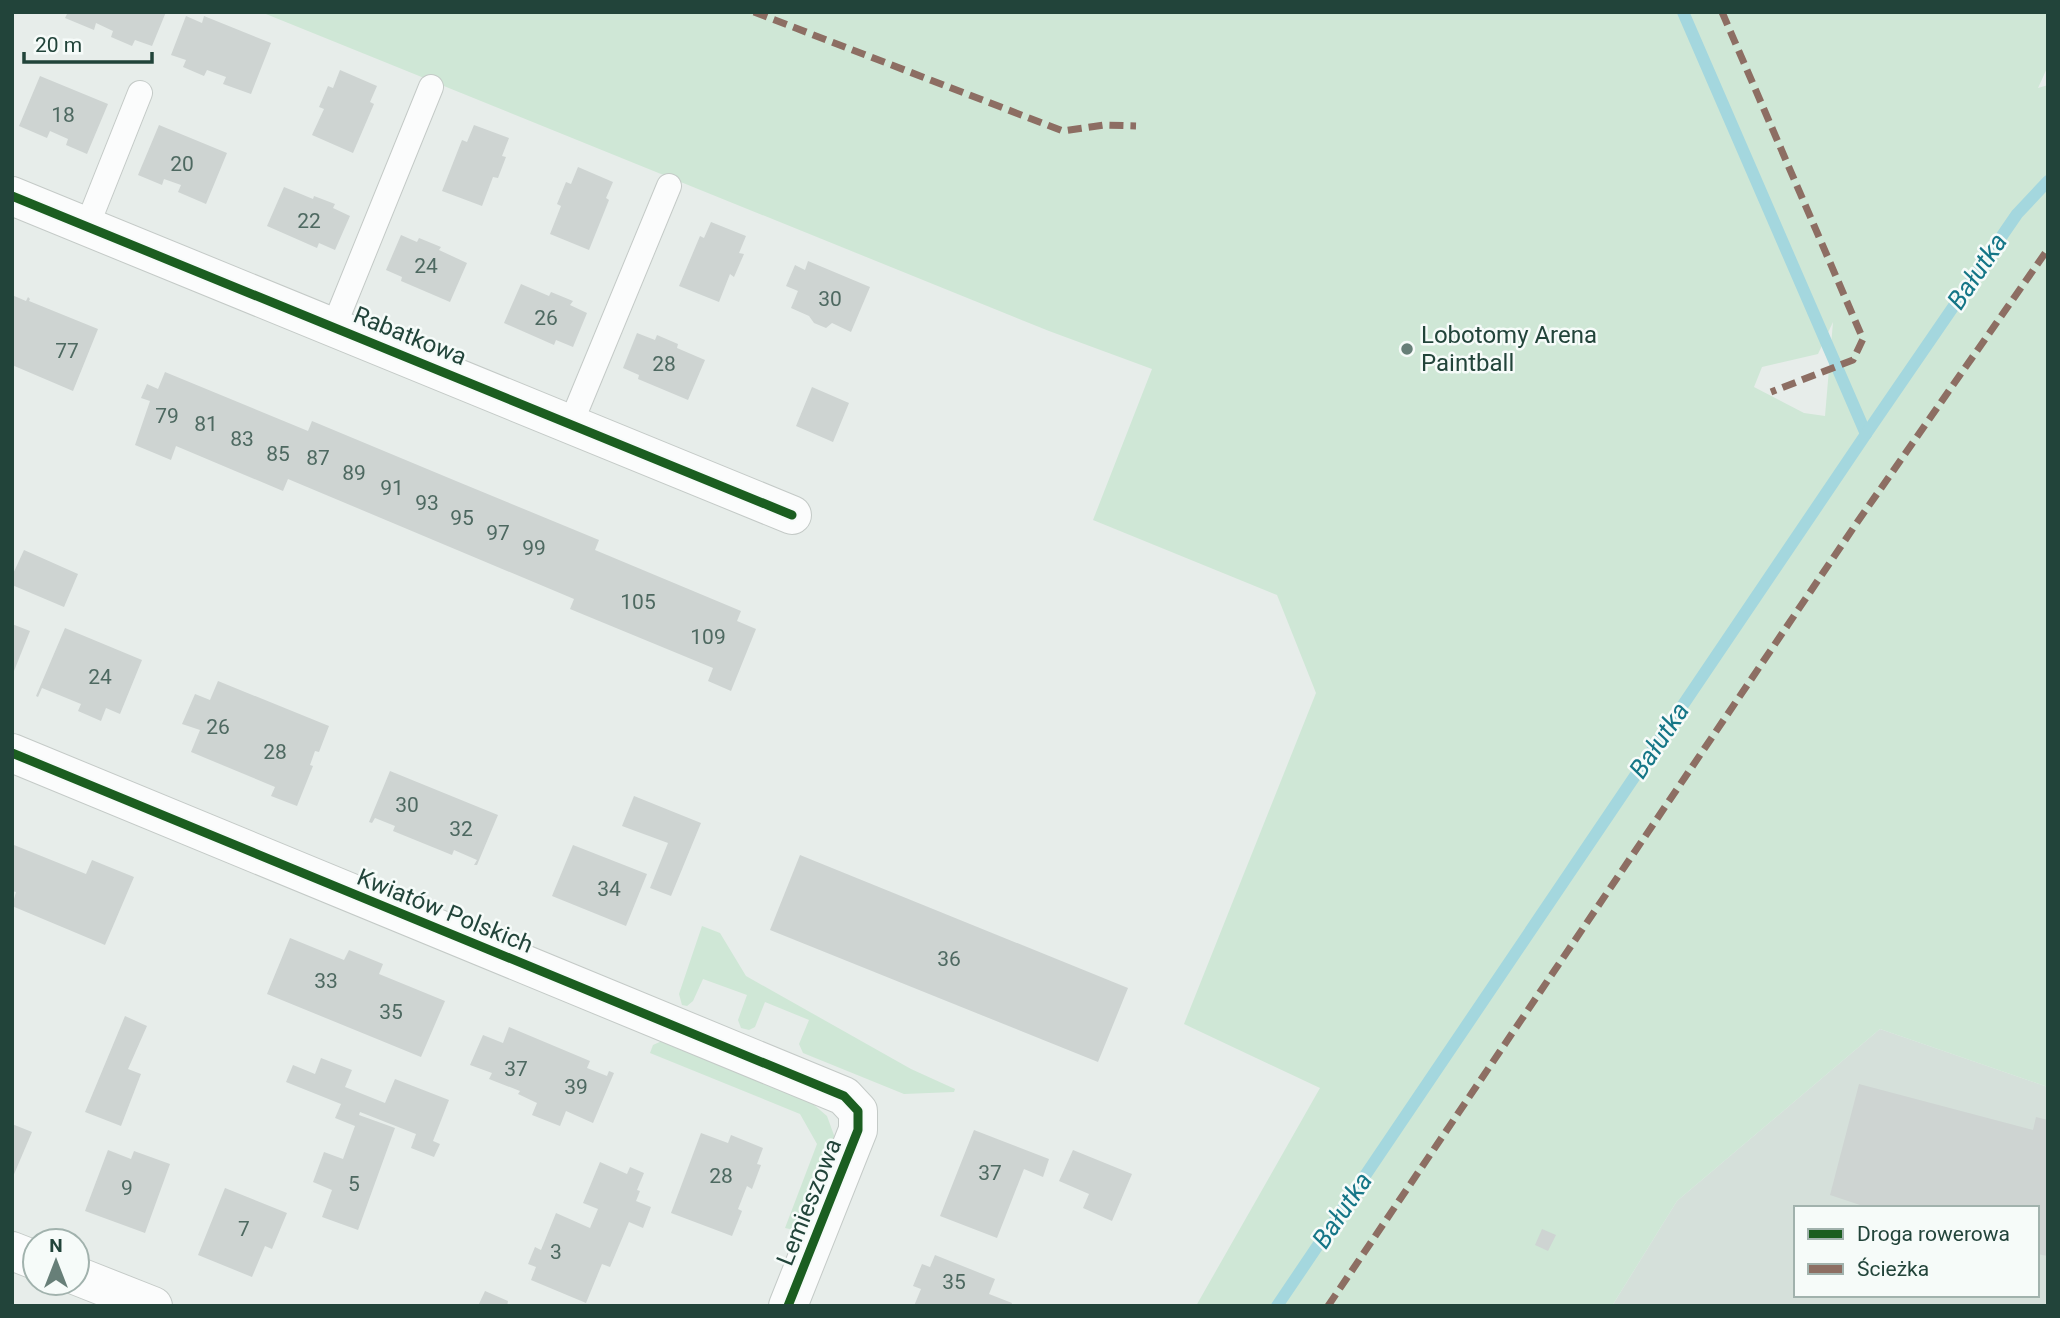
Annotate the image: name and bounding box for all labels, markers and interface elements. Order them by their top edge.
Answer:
scale bar [24,21,152,65]
text: 20 m [35,33,82,57]
house number: 18 [51,103,75,127]
house number: 20 [170,152,194,176]
house number: 22 [297,209,321,233]
water label: Bałutka [1941,227,2013,315]
house number: 24 [414,254,438,278]
house number: 30 [818,287,842,311]
street label: Rabatkowa [350,301,470,371]
house number: 26 [534,306,558,330]
place label: Lobotomy Arena Paintball [1421,321,1597,377]
house number: 77 [55,339,79,363]
marker: Lobotomy Arena Paintball [1399,341,1415,357]
house number: 28 [652,352,676,376]
house number: 79 [155,404,179,428]
house number: 81 [194,412,218,436]
house number: 83 [230,427,254,451]
house number: 85 [266,442,290,466]
house number: 87 [306,446,330,470]
house number: 89 [342,461,366,485]
house number: 91 [380,476,404,500]
house number: 93 [415,491,439,515]
house number: 95 [450,506,474,530]
house number: 97 [486,521,510,545]
house number: 99 [522,536,546,560]
house number: 105 [620,590,656,614]
house number: 109 [690,625,726,649]
house number: 24 [88,665,112,689]
water label: Bałutka [1623,696,1695,784]
house number: 26 [206,715,230,739]
house number: 28 [263,740,287,764]
house number: 30 [395,793,419,817]
house number: 32 [449,817,473,841]
street label: Kwiatów Polskich [353,863,537,959]
house number: 34 [597,877,621,901]
house number: 36 [937,947,961,971]
house number: 33 [314,969,338,993]
house number: 35 [379,1000,403,1024]
house number: 37 [504,1057,528,1081]
house number: 39 [564,1075,588,1099]
street label: Lemieszowa [771,1135,847,1269]
house number: 37 [978,1161,1002,1185]
house number: 28 [709,1164,733,1188]
water label: Bałutka [1306,1166,1378,1254]
house number: 5 [348,1172,360,1196]
house number: 9 [121,1176,133,1200]
legend [1794,1206,2039,1297]
house number: 7 [238,1217,250,1241]
text: Droga rowerowa [1857,1222,2010,1246]
north arrow [21,1227,91,1297]
text: N [49,1234,63,1257]
house number: 3 [550,1240,562,1264]
text: Ścieżka [1857,1257,1929,1281]
house number: 35 [942,1270,966,1294]

